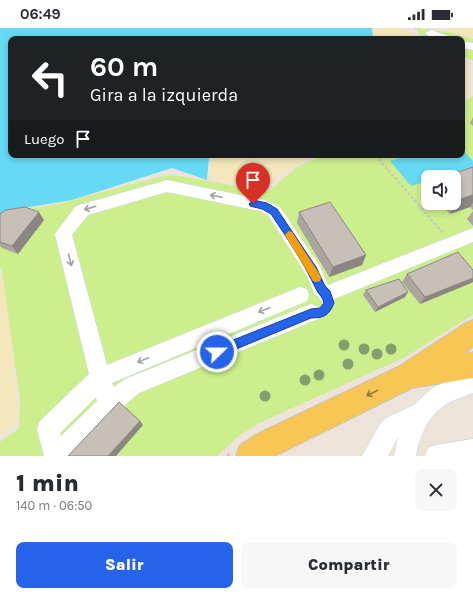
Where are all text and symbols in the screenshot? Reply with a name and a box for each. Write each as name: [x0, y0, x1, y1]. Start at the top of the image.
text: 06:49: [20, 5, 61, 23]
text: 60 m: [90, 50, 158, 83]
icon: left: [24, 52, 76, 104]
text: Gira a la izquierda: [90, 84, 238, 106]
icon: arrive: [72, 128, 94, 150]
text: Luego: [24, 130, 64, 148]
pin: [236, 163, 270, 204]
icon: arrive: [242, 169, 264, 191]
map controls: [421, 170, 461, 210]
button: sound: [421, 170, 461, 210]
one-way arrow: [210, 192, 223, 200]
one-way arrow: [84, 204, 97, 212]
one-way arrow: [66, 253, 74, 266]
one-way arrow: [258, 307, 270, 314]
position arrow: [196, 331, 238, 373]
one-way arrow: [138, 356, 150, 364]
one-way arrow: [366, 390, 378, 397]
text: 1 min: [16, 469, 79, 497]
button: close: [415, 469, 457, 511]
text: 140 m · 06:50: [16, 498, 92, 513]
button: Salir: [16, 542, 233, 588]
button: Compartir: [241, 542, 457, 588]

